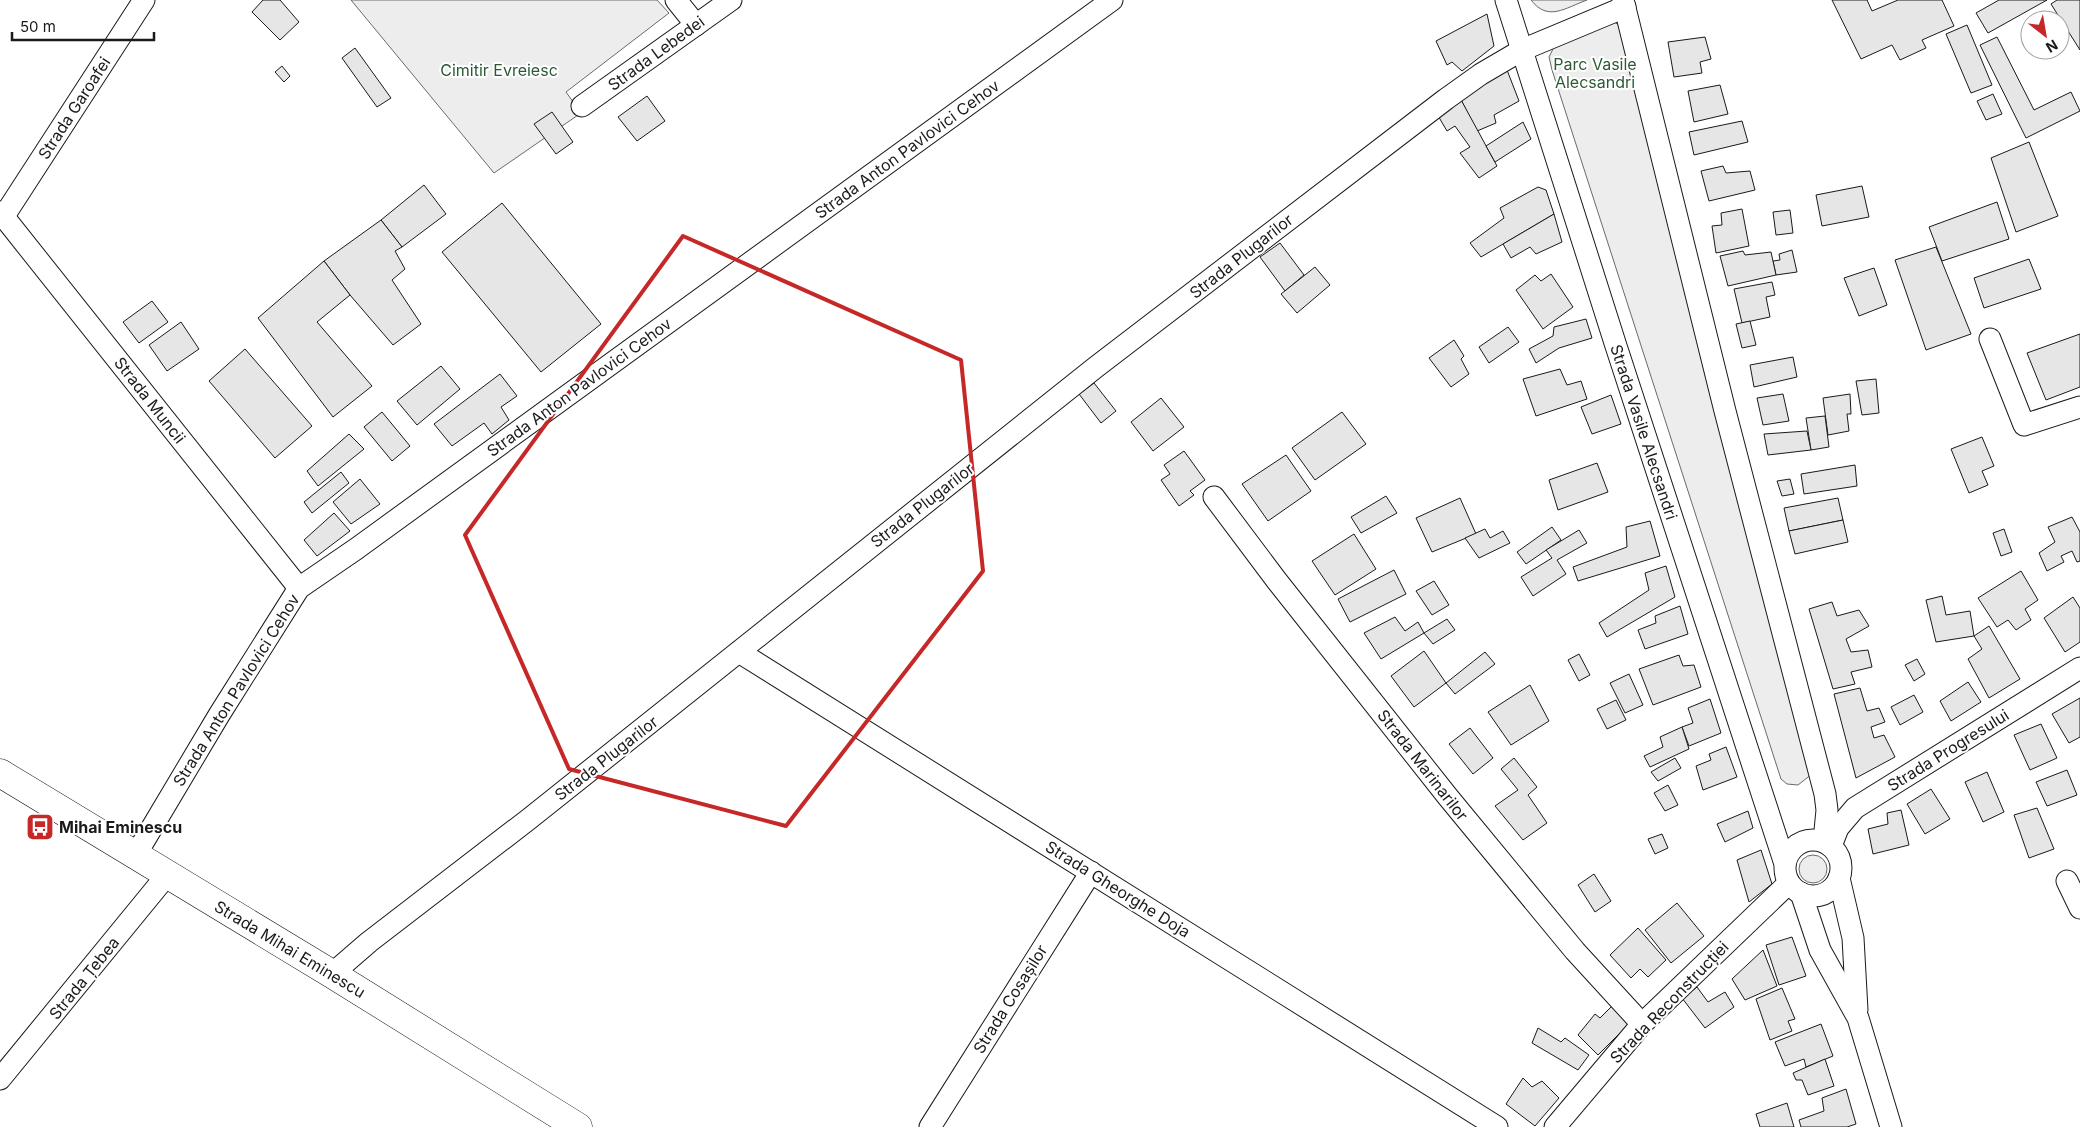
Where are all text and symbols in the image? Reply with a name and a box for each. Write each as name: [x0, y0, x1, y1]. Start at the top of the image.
scale bar: [12, 10, 155, 42]
north arrow: [2020, 10, 2070, 60]
street label: Strada Lebedei: [604, 11, 708, 95]
text: 50 m: [20, 17, 56, 36]
text: N: [2043, 37, 2061, 57]
street label: Strada Garoafei: [34, 53, 114, 163]
park label: Parc Vasile Alecsandri: [1553, 54, 1637, 92]
park label: Cimitir Evreiesc: [440, 60, 558, 80]
street label: Strada Anton Pavlovici Cehov: [811, 75, 1003, 223]
street label: Strada Plugarilor: [1185, 209, 1297, 303]
street label: Strada Anton Pavlovici Cehov: [483, 313, 675, 461]
street label: Strada Vasile Alecsandri: [1606, 342, 1682, 522]
street label: Strada Muncii: [110, 353, 190, 447]
street label: Strada Plugarilor: [866, 458, 978, 552]
street label: Strada Anton Pavlovici Cehov: [168, 590, 304, 790]
street label: Strada Marinarilor: [1373, 705, 1473, 825]
street label: Strada Progresului: [1884, 705, 2012, 795]
street label: Strada Plugarilor: [550, 711, 662, 805]
bus stop icon: Mihai Eminescu: [25, 812, 55, 842]
place label: Mihai Eminescu: [59, 817, 182, 837]
street label: Strada Gheorghe Doja: [1042, 836, 1194, 942]
street label: Strada Mihai Eminescu: [211, 896, 369, 1002]
street label: Strada Țebea: [45, 933, 123, 1023]
street label: Strada Reconstrucției: [1606, 937, 1732, 1067]
street label: Strada Cosașilor: [969, 941, 1051, 1057]

